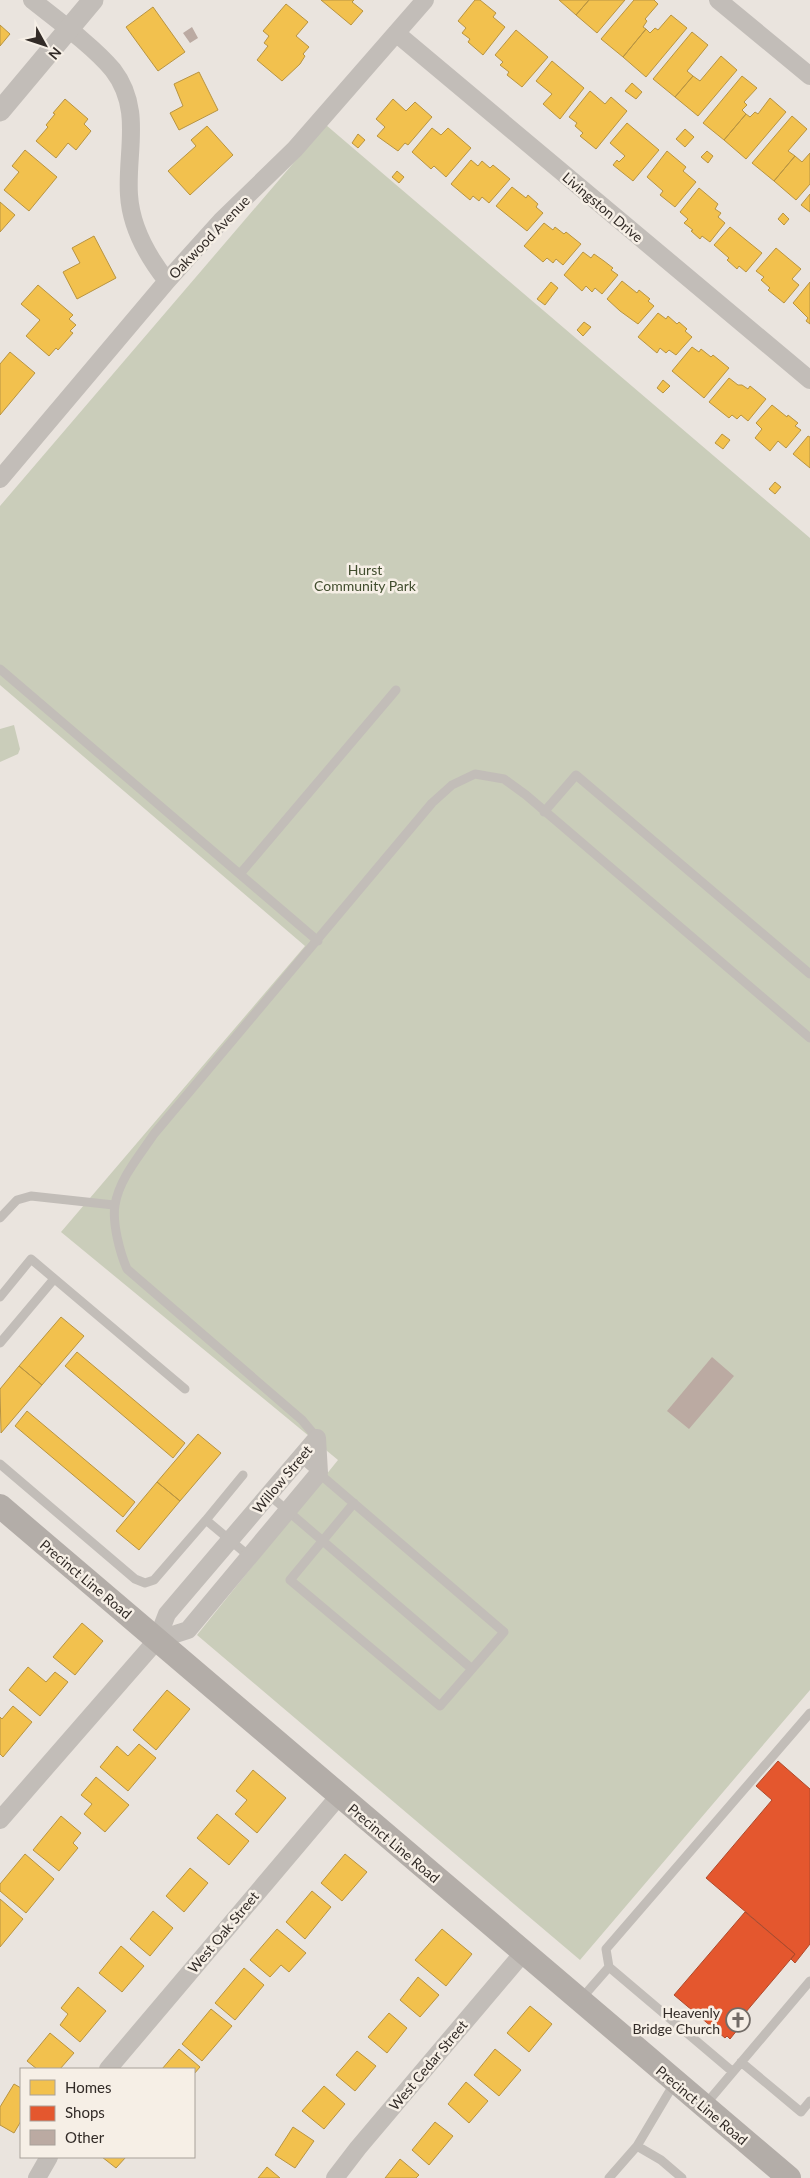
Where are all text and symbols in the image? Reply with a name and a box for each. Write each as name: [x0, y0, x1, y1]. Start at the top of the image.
north arrow: [20, 20, 70, 70]
text: N: [45, 44, 65, 63]
street label: Livingston Drive: [559, 168, 647, 246]
street label: Oakwood Avenue: [165, 192, 253, 282]
park label: Hurst Community Park: [314, 561, 417, 594]
street label: Willow Street: [249, 1442, 315, 1516]
street label: Precinct Line Road: [37, 1536, 135, 1622]
street label: Precinct Line Road: [345, 1800, 443, 1886]
street label: West Oak Street: [184, 1888, 262, 1976]
place label: Heavenly Bridge Church: [632, 2004, 721, 2037]
church icon: Heavenly Bridge Church: [725, 2007, 751, 2033]
street label: West Cedar Street: [385, 2016, 471, 2114]
street label: Precinct Line Road: [653, 2062, 751, 2148]
legend: [20, 2068, 195, 2158]
text: Homes: [65, 2078, 111, 2096]
text: Shops: [65, 2103, 105, 2121]
text: Other: [65, 2128, 105, 2146]

